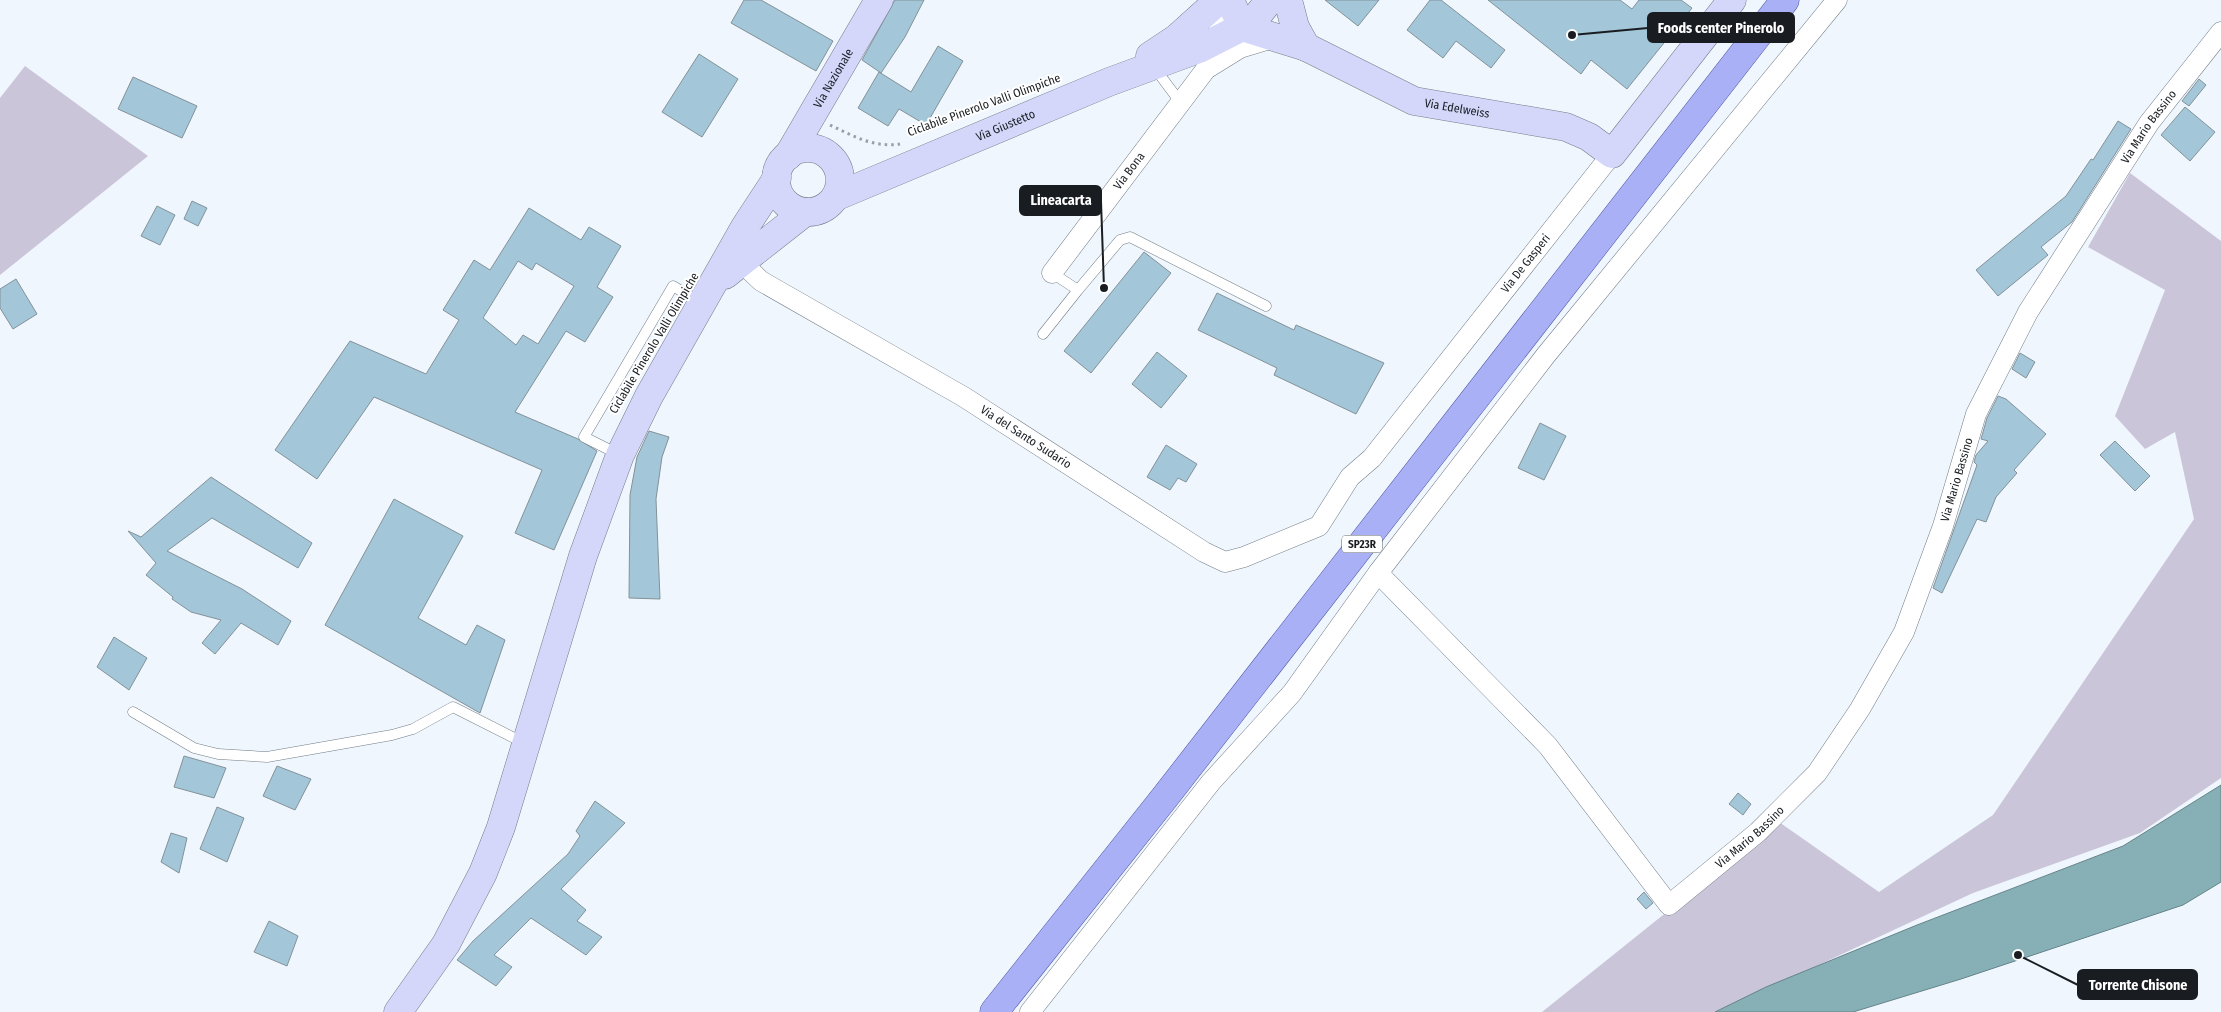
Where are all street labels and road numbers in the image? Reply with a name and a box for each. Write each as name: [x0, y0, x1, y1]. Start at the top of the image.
street label: Via Nazionale: [811, 46, 856, 110]
street label: Ciclabile Pinerolo Valli Olimpiche: [906, 71, 1062, 139]
street label: Via Mario Bassino: [2118, 87, 2179, 166]
street label: Via Edelweiss: [1423, 96, 1491, 121]
street label: Via Giustetto: [974, 107, 1037, 144]
street label: Via Bona: [1111, 149, 1148, 192]
street label: Via De Gasperi: [1498, 231, 1553, 296]
street label: Ciclabile Pinerolo Valli Olimpiche: [606, 270, 702, 416]
street label: Via del Santo Sudario: [978, 402, 1074, 471]
street label: Via Mario Bassino: [1938, 436, 1976, 523]
road number: SP23R: [1342, 536, 1382, 552]
street label: Via Mario Bassino: [1713, 803, 1787, 871]

